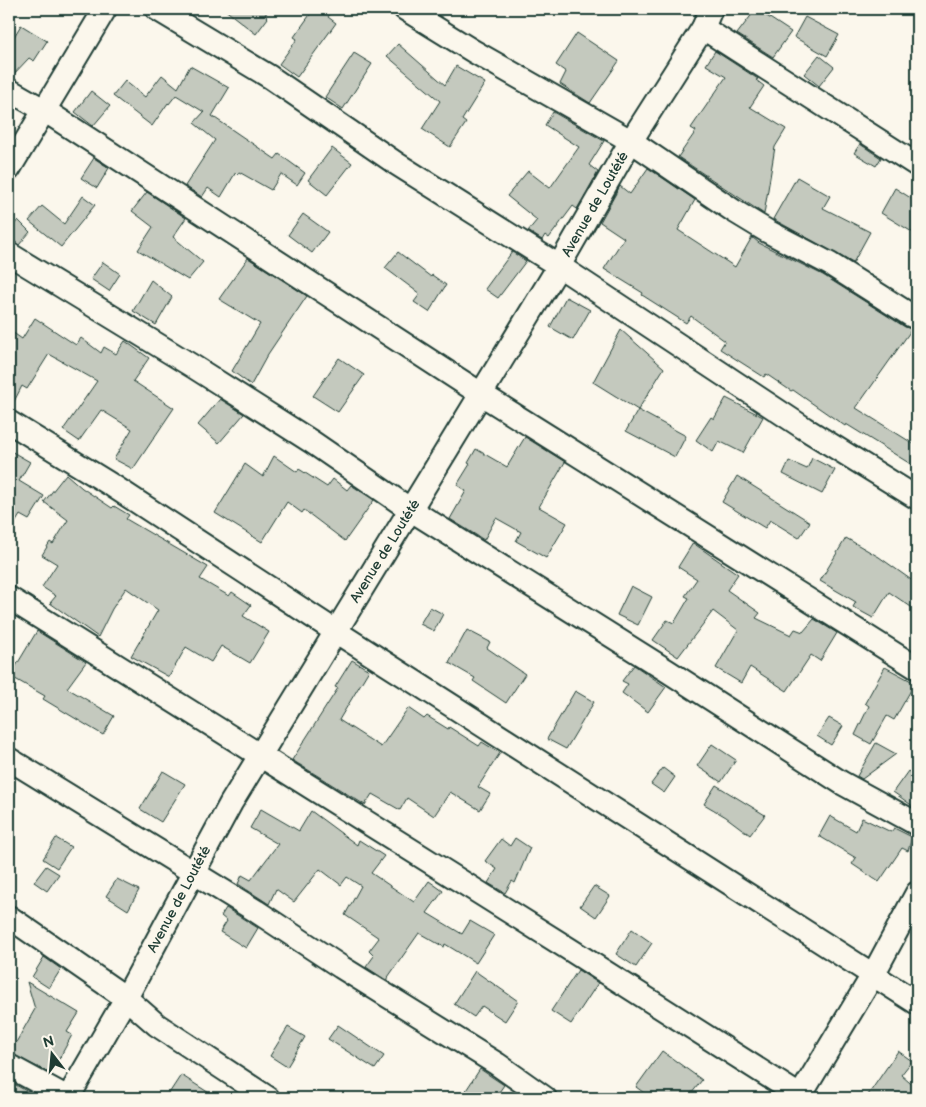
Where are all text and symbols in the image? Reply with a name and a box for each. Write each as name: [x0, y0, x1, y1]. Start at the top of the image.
street label: Avenue de Loutété: [558, 148, 632, 260]
street label: Avenue de Loutété: [346, 496, 424, 606]
street label: Avenue de Loutété: [144, 842, 215, 955]
north arrow: [28, 1030, 78, 1080]
text: N: [41, 1032, 56, 1052]

